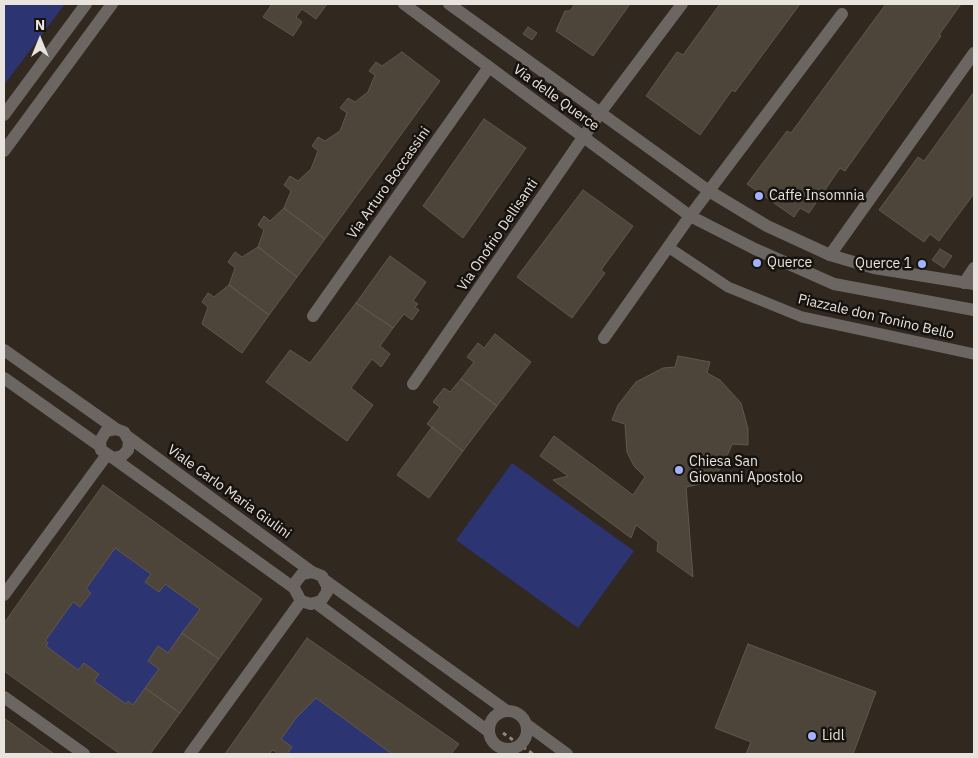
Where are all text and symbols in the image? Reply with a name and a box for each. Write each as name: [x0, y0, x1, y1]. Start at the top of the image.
north arrow: [15, 15, 65, 65]
text: N: [35, 16, 45, 34]
street label: Via delle Querce: [510, 61, 602, 135]
street label: Via Arturo Boccassini: [344, 124, 434, 242]
street label: Via Onofrio Dellisanti: [454, 176, 542, 294]
place label: Caffe Insomnia: [769, 188, 865, 204]
marker: Caffe Insomnia: [753, 190, 765, 202]
place label: Querce: [767, 255, 812, 271]
place label: Querce 1: [855, 256, 912, 272]
marker: Querce: [751, 257, 763, 269]
marker: Querce 1: [916, 258, 928, 270]
street label: Piazzale don Tonino Bello: [796, 291, 956, 343]
street label: Viale Carlo Maria Giulini: [164, 441, 294, 543]
place label: Chiesa San Giovanni Apostolo: [689, 454, 803, 487]
marker: Chiesa San Giovanni Apostolo: [673, 464, 685, 476]
place label: Lidl: [822, 728, 844, 744]
marker: Lidl: [806, 730, 818, 742]

